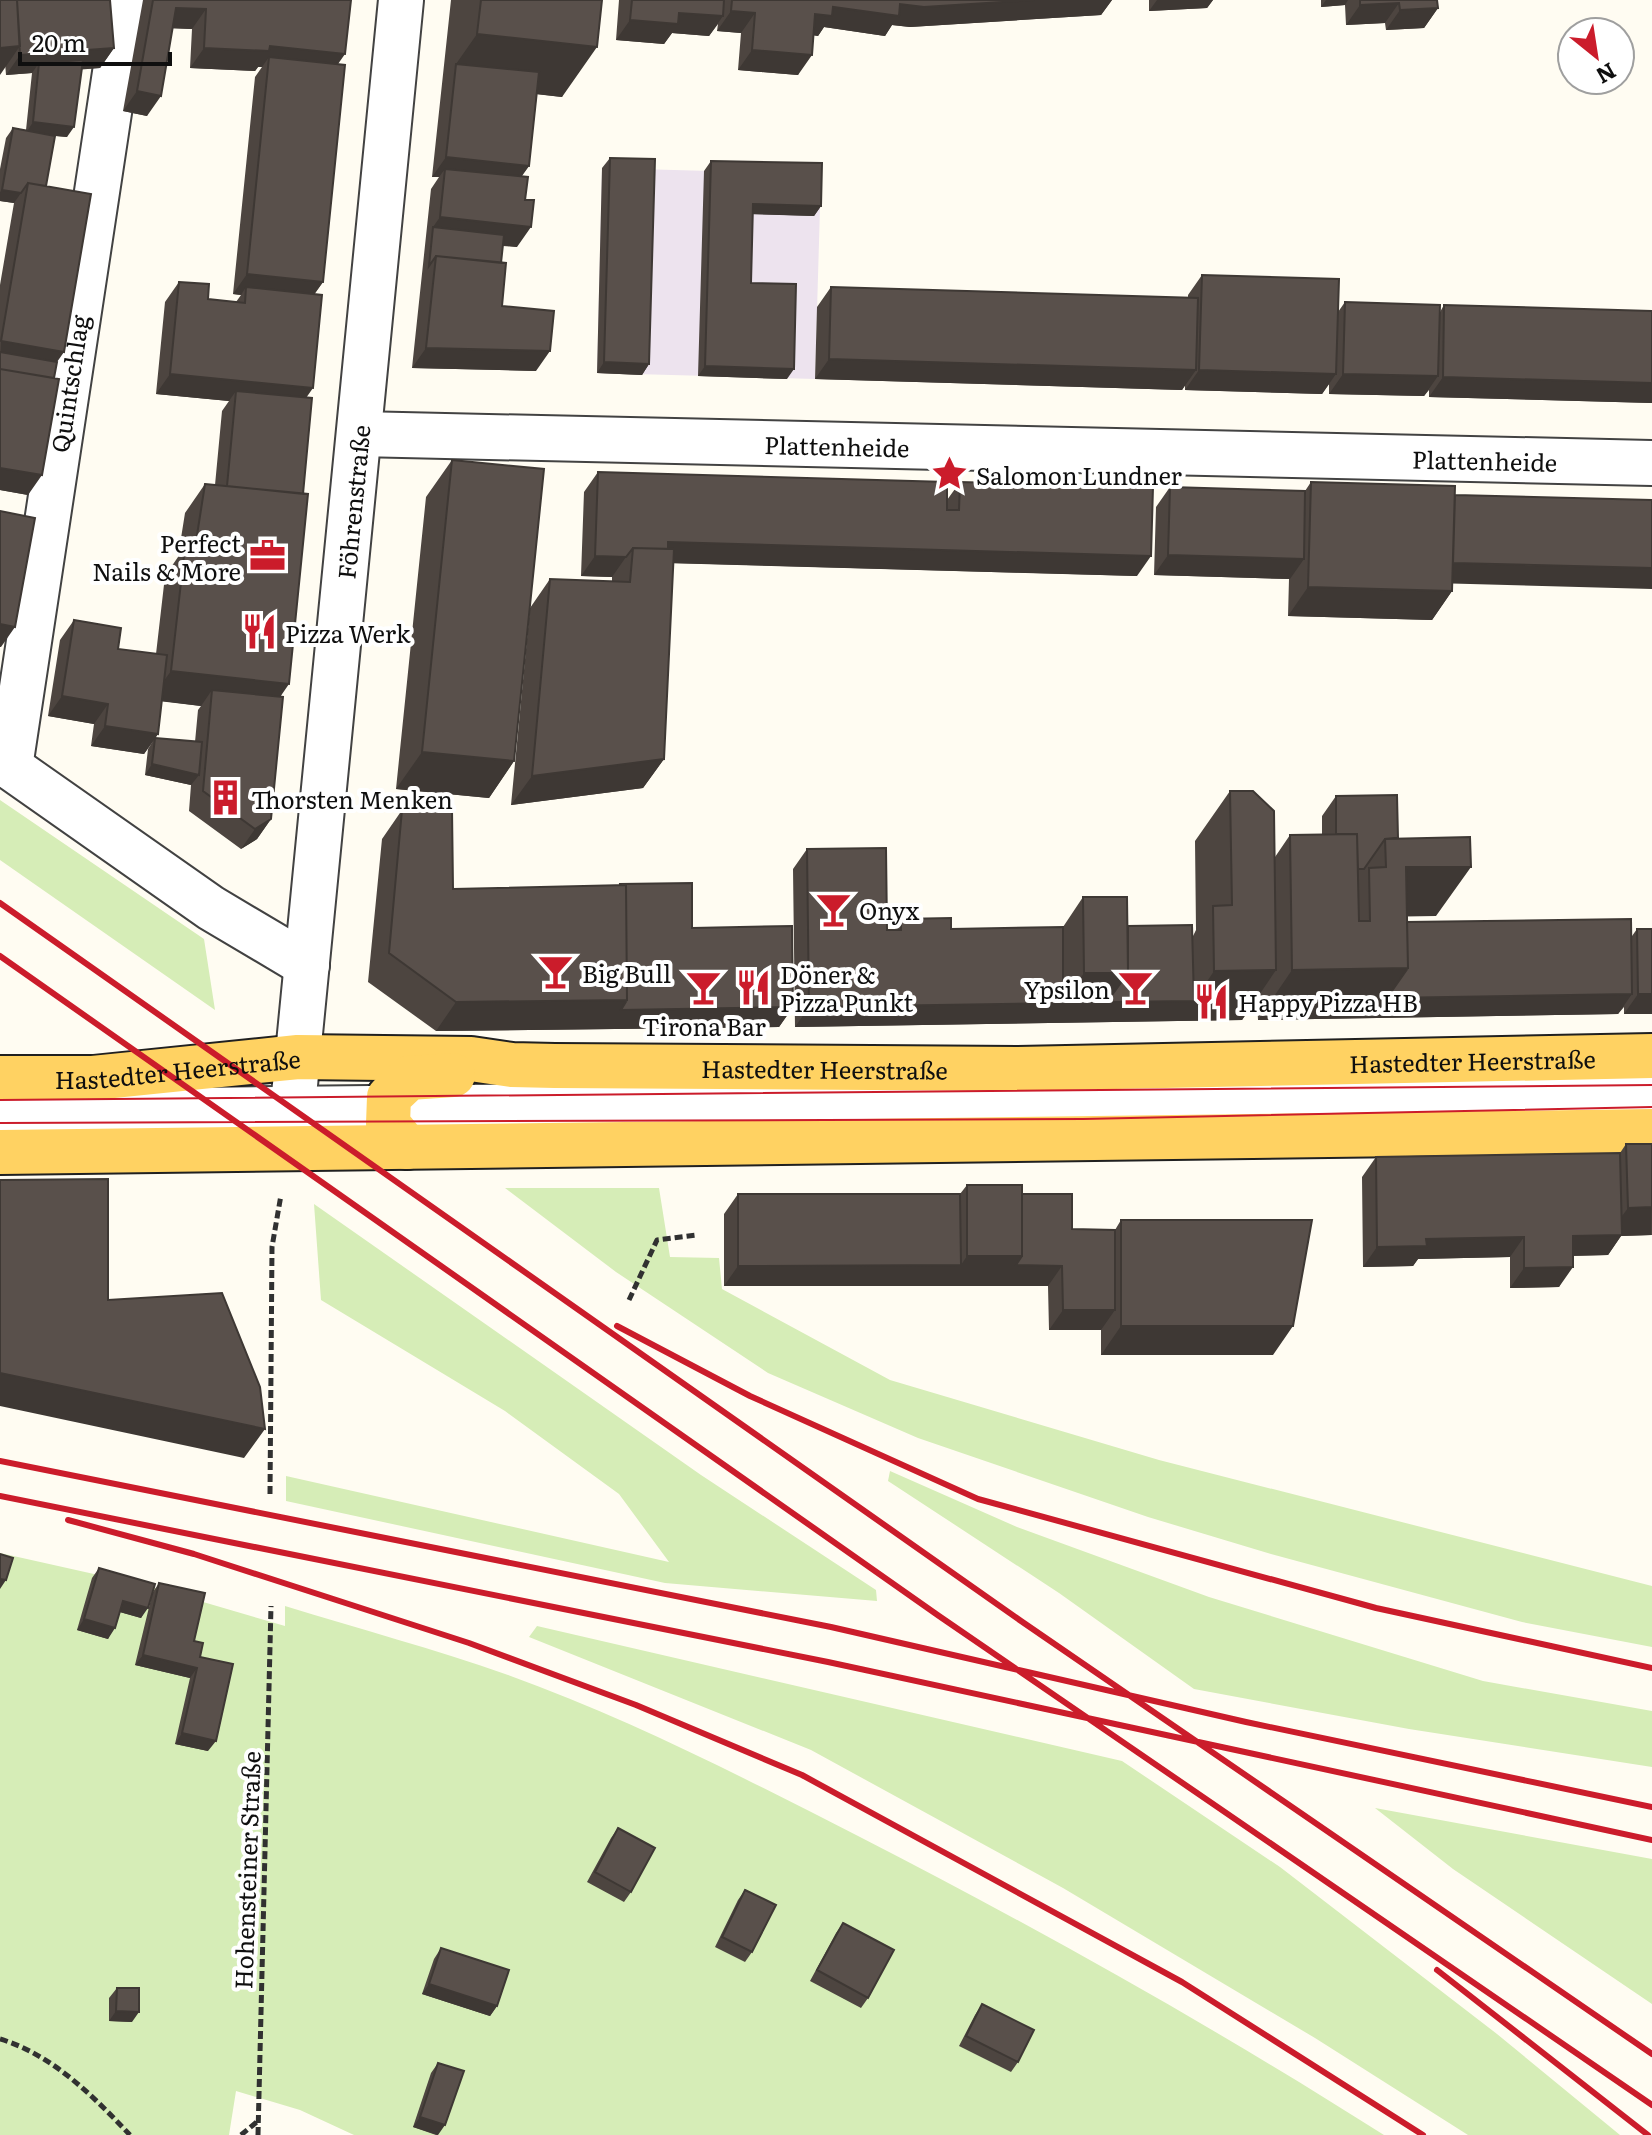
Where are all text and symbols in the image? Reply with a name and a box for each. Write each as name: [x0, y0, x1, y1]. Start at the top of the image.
scale bar: [20, 16, 170, 66]
north arrow: [1556, 16, 1636, 96]
text: 20 m: [32, 24, 86, 59]
text: N: [1591, 56, 1623, 94]
street label: Quintschlag: [40, 312, 96, 455]
street label: Föhrenstraße: [327, 423, 377, 581]
street label: Plattenheide: [764, 426, 910, 464]
street label: Plattenheide: [1412, 440, 1558, 478]
place icon: Salomon Lundner: [931, 455, 969, 493]
place label: Salomon Lundner: [976, 457, 1183, 492]
place label: Perfect Nails & More: [92, 525, 241, 588]
office icon: Perfect Nails & More: [248, 537, 286, 575]
restaurant icon: Pizza Werk: [240, 613, 278, 651]
place label: Pizza Werk: [285, 615, 411, 650]
building icon: Thorsten Menken: [206, 779, 244, 817]
place label: Thorsten Menken: [251, 781, 453, 816]
bar icon: Onyx: [814, 890, 852, 928]
place label: Onyx: [859, 892, 920, 927]
bar icon: Big Bull: [537, 953, 575, 991]
place label: Big Bull: [582, 955, 671, 990]
place label: Döner & Pizza Punkt: [780, 956, 914, 1019]
restaurant icon: Döner & Pizza Punkt: [735, 968, 773, 1006]
bar icon: Tirona Bar: [685, 969, 723, 1007]
bar icon: Ypsilon: [1117, 969, 1155, 1007]
place label: Ypsilon: [1024, 971, 1110, 1006]
restaurant icon: Happy Pizza HB: [1193, 982, 1231, 1020]
place label: Happy Pizza HB: [1238, 984, 1418, 1019]
place label: Tirona Bar: [642, 1008, 767, 1043]
street label: Hastedter Heerstraße: [55, 1039, 302, 1096]
street label: Hastedter Heerstraße: [1349, 1040, 1596, 1080]
street label: Hastedter Heerstraße: [701, 1049, 948, 1086]
street label: Hohensteiner Straße: [224, 1750, 268, 1990]

